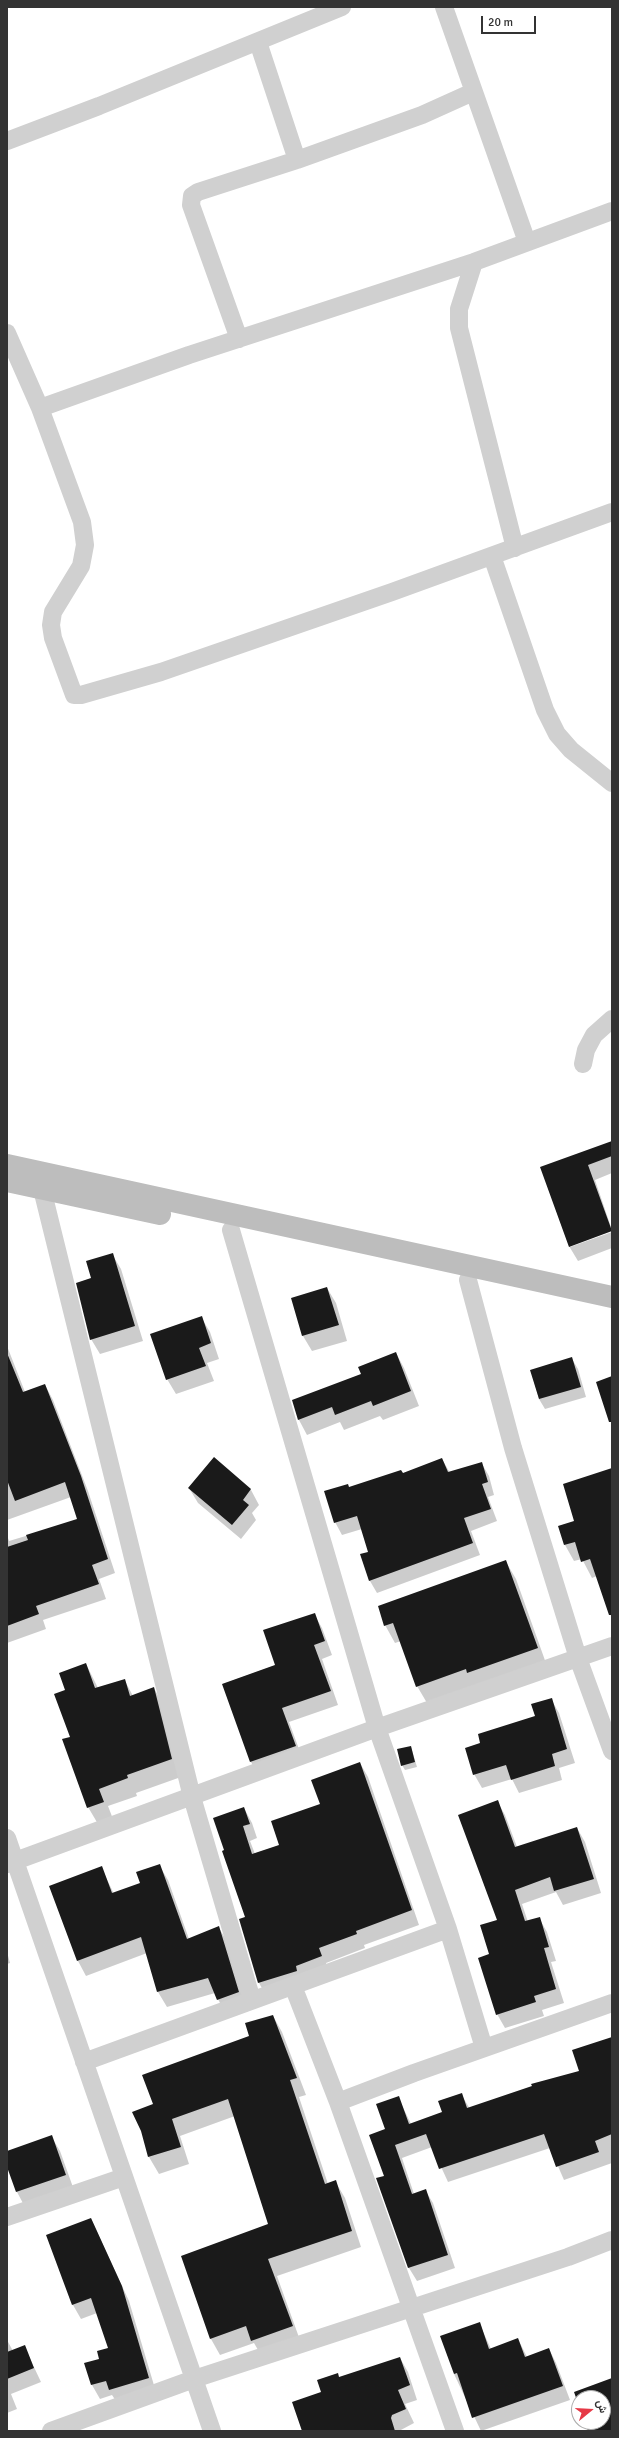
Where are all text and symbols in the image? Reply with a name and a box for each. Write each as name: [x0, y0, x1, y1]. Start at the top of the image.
scale bar: [483, 8, 538, 34]
text: 20 m: [488, 15, 513, 30]
north arrow: [571, 2390, 611, 2430]
text: ش: [594, 2398, 610, 2415]

